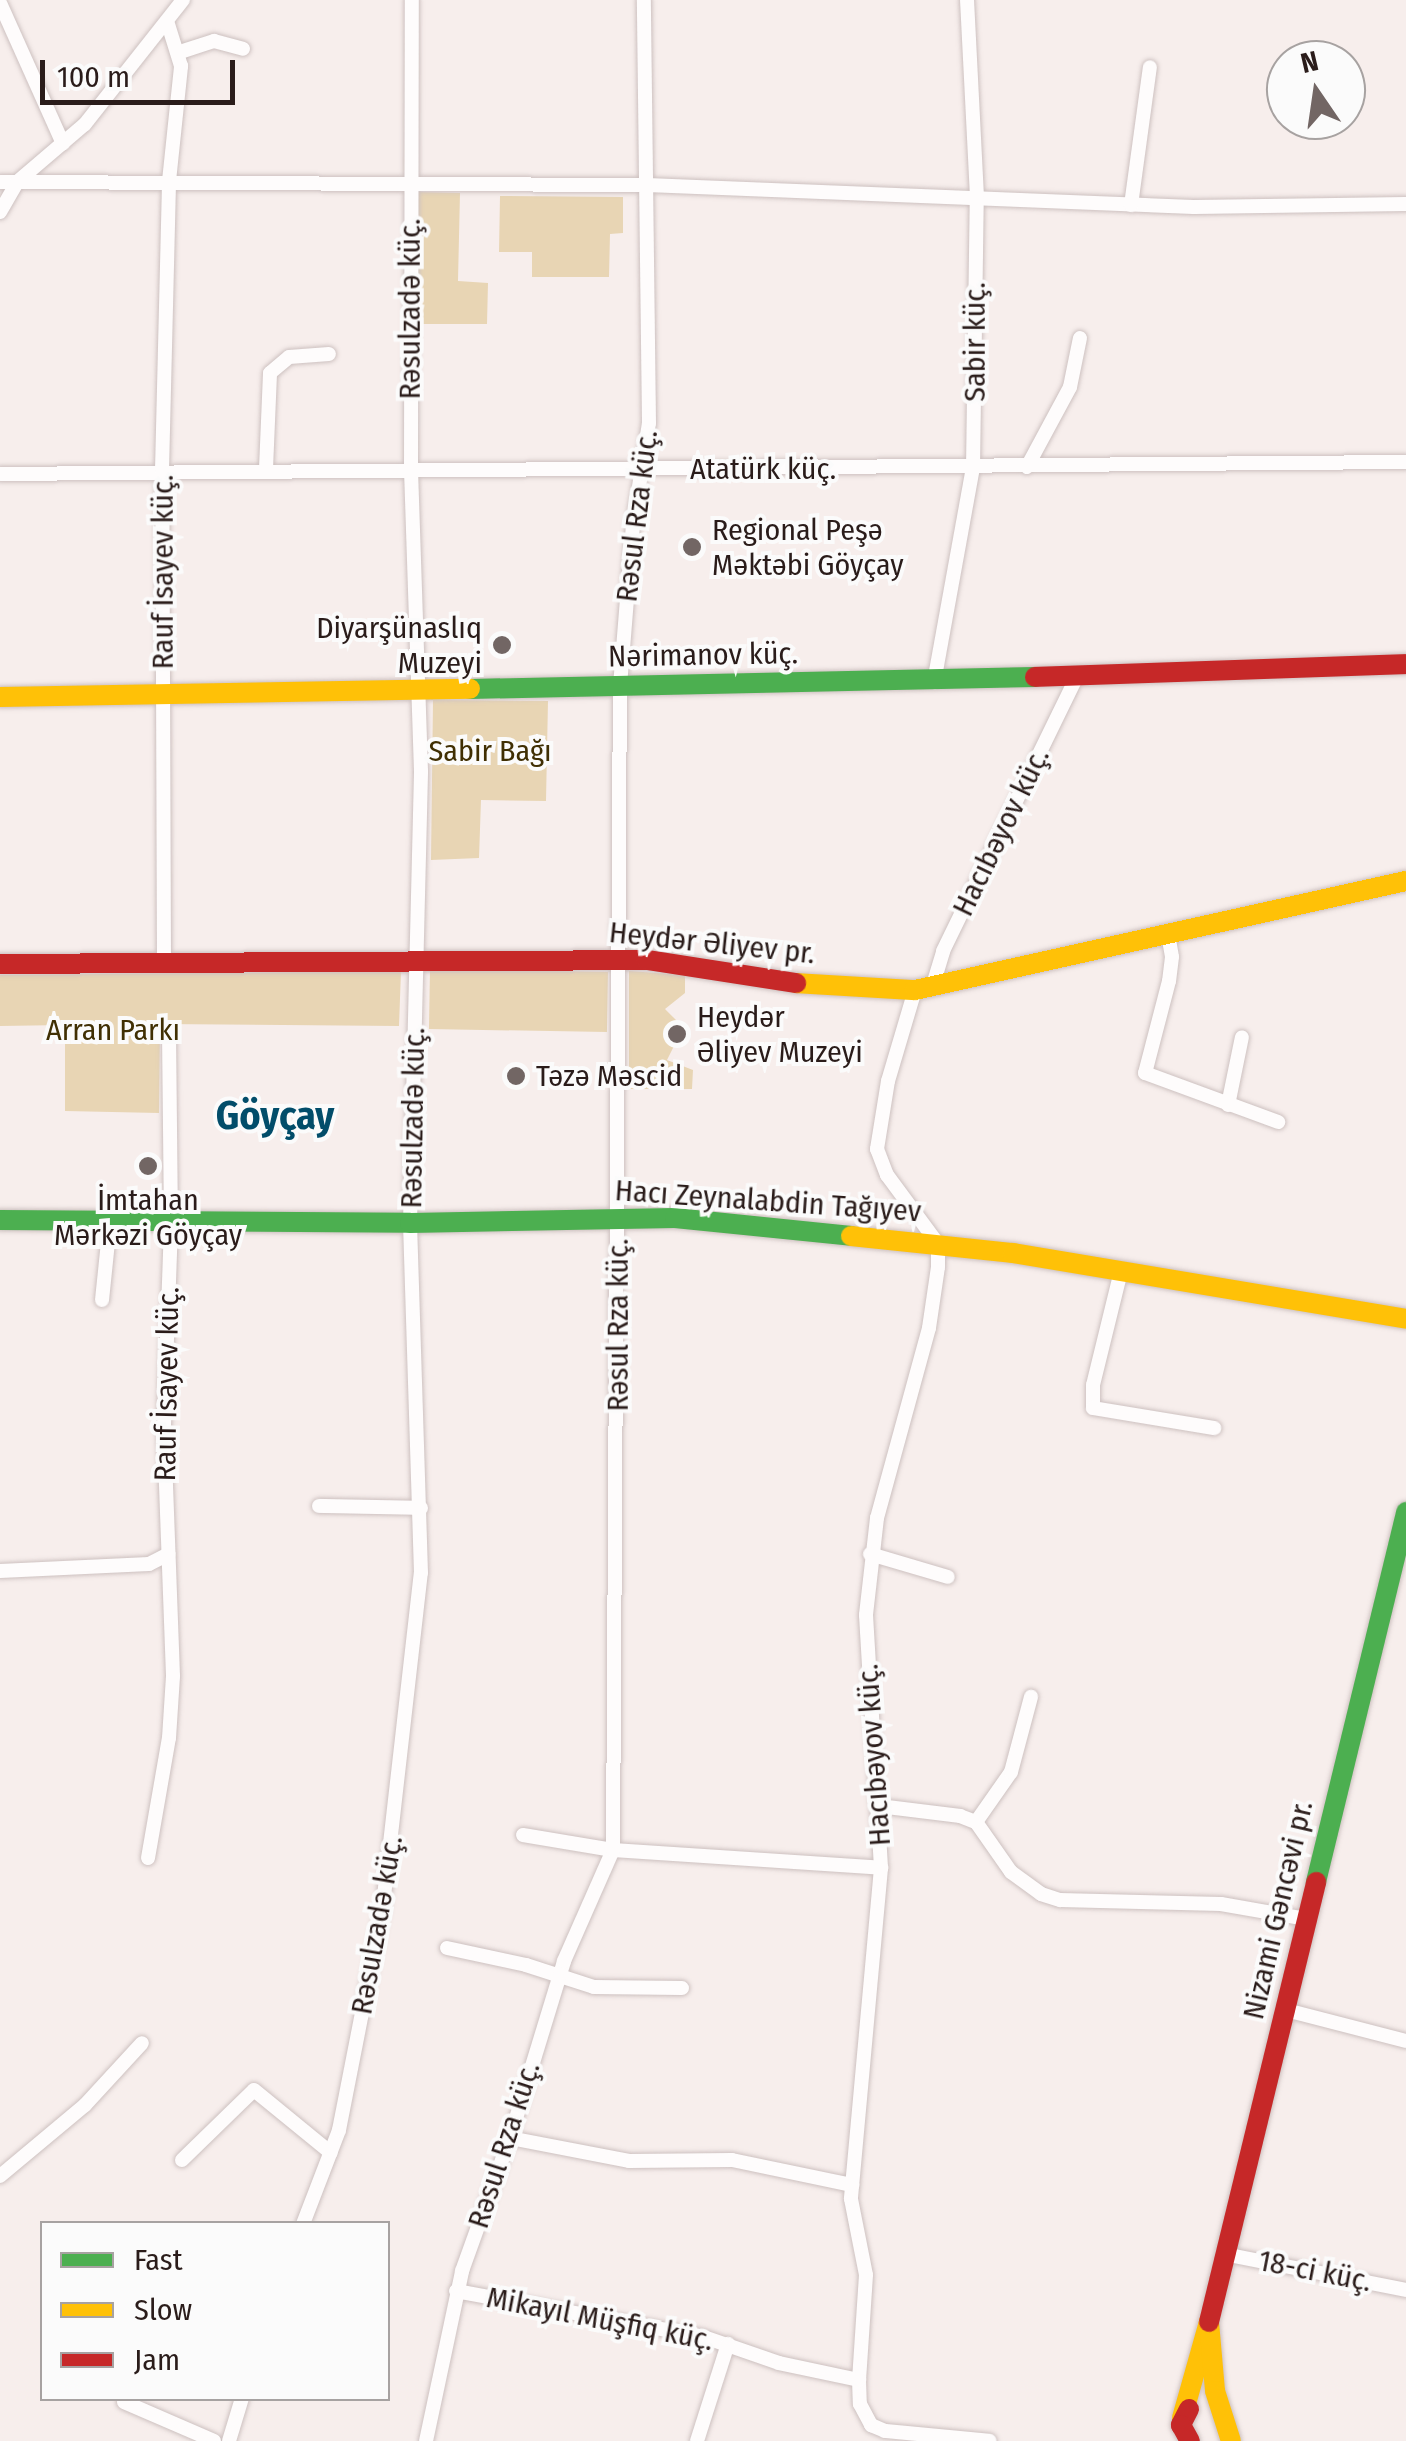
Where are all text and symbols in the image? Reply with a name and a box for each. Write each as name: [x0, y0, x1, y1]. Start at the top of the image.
scale bar: [45, 40, 240, 102]
north arrow: [1266, 40, 1366, 140]
text: N: [1298, 44, 1321, 80]
text: 100 m: [57, 59, 130, 95]
street label: Rəsulzadə küç.: [392, 219, 428, 399]
street label: Sabir küç.: [957, 282, 993, 402]
street label: Rəsul Rza küç.: [609, 428, 665, 604]
street label: Atatürk küç.: [690, 451, 836, 487]
street label: Rauf İsayev küç.: [145, 475, 181, 669]
place label: Regional Peşə Məktəbi Göyçay: [712, 512, 904, 582]
marker: Regional Peşə Məktəbi Göyçay: [681, 536, 703, 558]
place label: Diyarşünaslıq Muzeyi: [316, 610, 482, 680]
marker: Diyarşünaslıq Muzeyi: [491, 634, 513, 656]
street label: Nərimanov küç.: [608, 635, 798, 675]
park label: Sabir Bağı: [428, 733, 552, 769]
street label: Hacıbəyov küç.: [945, 742, 1057, 922]
street label: Heydər Əliyev pr.: [607, 914, 817, 972]
place label: Heydər Əliyev Muzeyi: [697, 999, 863, 1070]
park label: Arran Parkı: [46, 1012, 180, 1048]
marker: Heydər Əliyev Muzeyi: [666, 1023, 688, 1045]
street label: Rəsulzadə küç.: [393, 1027, 433, 1209]
place label: Təzə Məscid: [536, 1058, 682, 1094]
marker: Təzə Məscid: [505, 1065, 527, 1087]
district label: Göyçay: [216, 1092, 334, 1140]
marker: İmtahan Mərkəzi Göyçay: [137, 1155, 159, 1177]
street label: Hacı Zeynalabdin Tağıyev: [614, 1172, 922, 1230]
place label: İmtahan Mərkəzi Göyçay: [54, 1182, 242, 1252]
street label: Rəsul Rza küç.: [600, 1239, 636, 1411]
street label: Rauf İsayev küç.: [147, 1286, 187, 1482]
street label: Hacıbəyov küç.: [850, 1663, 898, 1847]
street label: Nizami Gəncəvi pr.: [1235, 1797, 1321, 2023]
street label: Rəsulzadə küç.: [344, 1833, 410, 2017]
street label: Rəsul Rza küç.: [460, 2057, 548, 2233]
legend: [40, 2221, 390, 2401]
text: Fast: [134, 2242, 182, 2278]
street label: 18-ci küç.: [1256, 2242, 1374, 2300]
street label: Mikayıl Müşfiq küç.: [484, 2279, 716, 2359]
text: Slow: [134, 2292, 192, 2328]
text: Jam: [134, 2342, 180, 2378]

